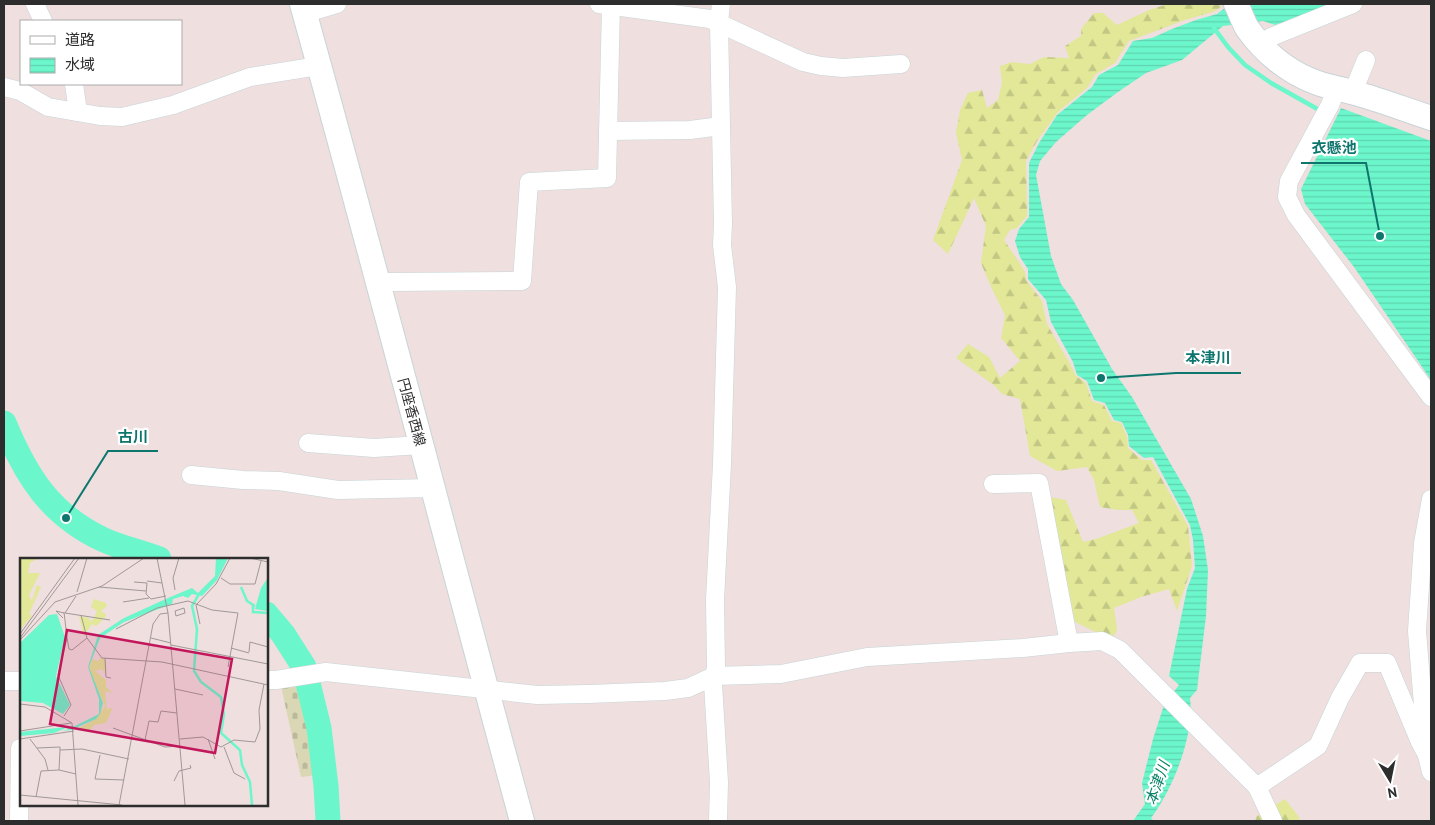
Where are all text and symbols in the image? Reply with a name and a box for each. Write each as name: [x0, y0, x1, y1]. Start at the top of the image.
legend: [20, 20, 182, 85]
text: 道路: [65, 30, 95, 49]
text: 水域: [65, 55, 95, 74]
callout: 衣懸池: [1301, 133, 1366, 163]
text: 衣懸池: [1311, 138, 1357, 157]
callout: 本津川: [1176, 343, 1241, 373]
text: 本津川: [1185, 348, 1231, 367]
street label: 円座香西線: [394, 376, 430, 448]
callout: 古川: [108, 421, 158, 451]
text: 古川: [118, 427, 148, 446]
inset map: [20, 558, 268, 805]
north arrow: [1365, 755, 1415, 805]
water label: 本津川: [1141, 757, 1174, 807]
text: N: [1386, 783, 1398, 802]

